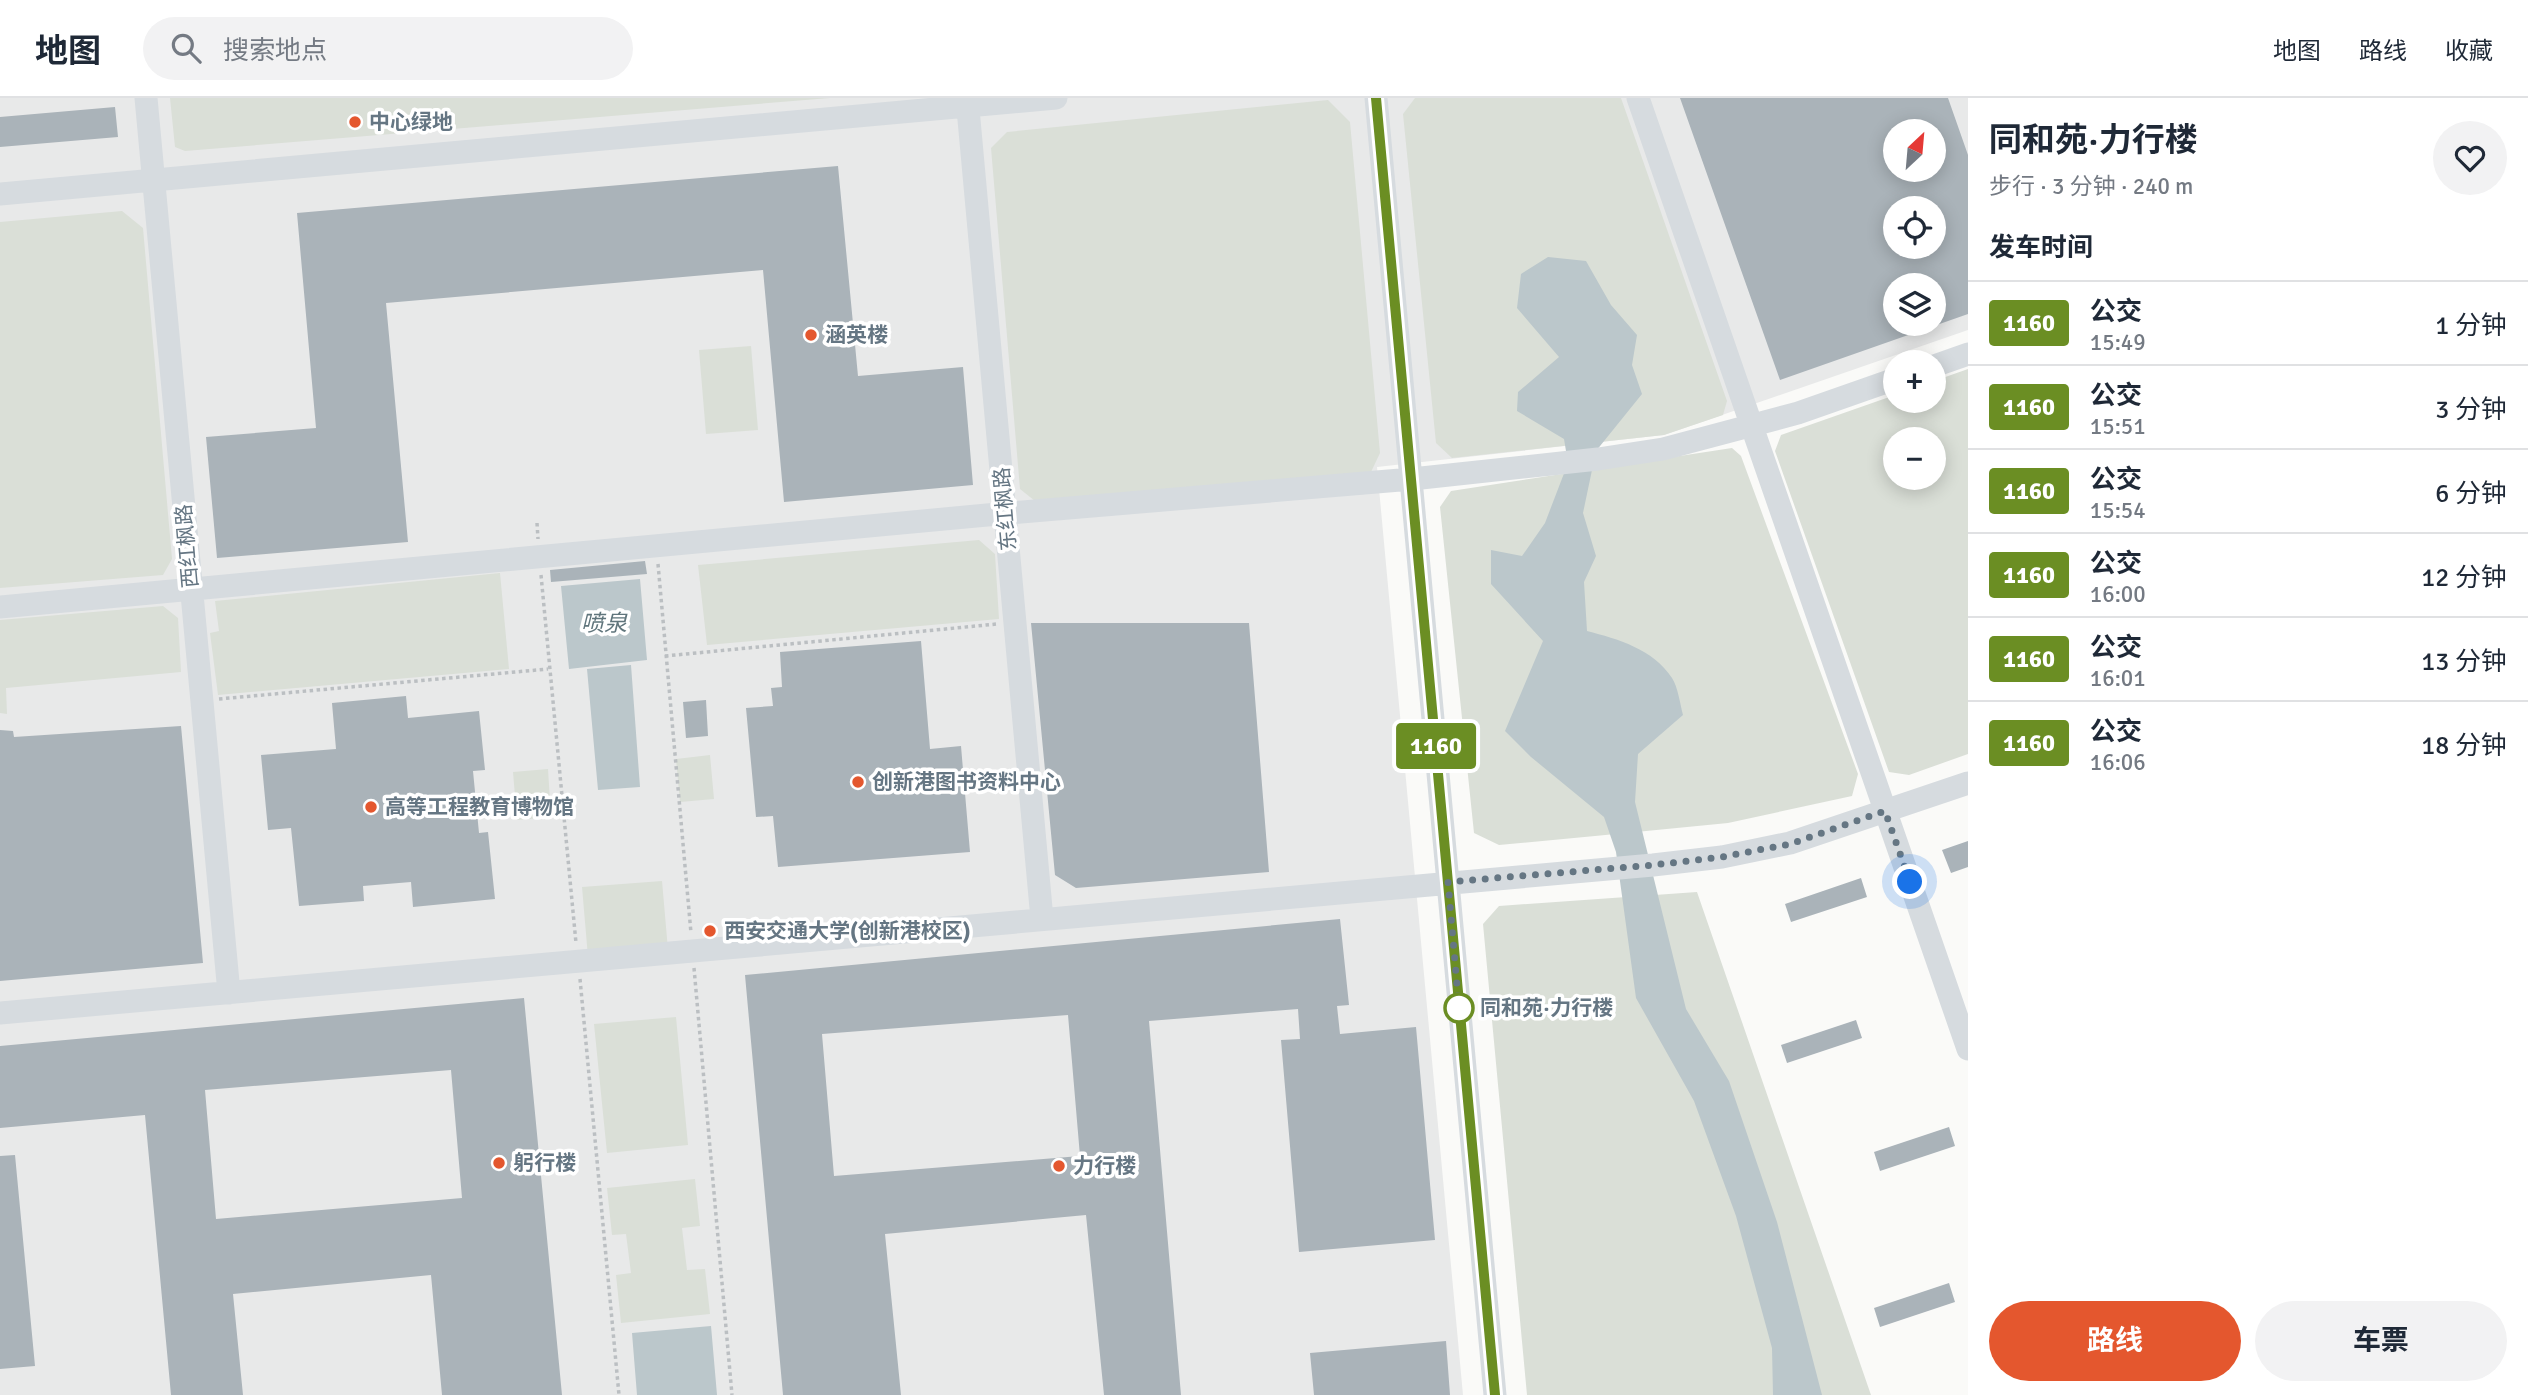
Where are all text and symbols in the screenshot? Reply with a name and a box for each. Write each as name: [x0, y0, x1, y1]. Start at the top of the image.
search box: [143, 17, 633, 80]
icon: search: [167, 29, 205, 67]
text: 地图: [35, 31, 101, 72]
text: 搜索地点: [223, 35, 327, 67]
text: 地图: [2273, 36, 2321, 66]
text: 路线: [2359, 36, 2407, 66]
text: 收藏: [2445, 36, 2493, 66]
place label: 中心绿地: [369, 109, 453, 135]
marker: 中心绿地: [347, 114, 363, 130]
north arrow: [1883, 119, 1946, 182]
map controls: [1883, 119, 1946, 490]
text: 同和苑·力行楼: [1989, 120, 2198, 161]
button: heart: [2433, 121, 2507, 195]
text: 步行 · 3 分钟 · 240 m: [1989, 172, 2193, 201]
button: locate: [1883, 196, 1946, 259]
text: 发车时间: [1989, 232, 2093, 264]
button: layers: [1883, 273, 1946, 336]
text: 公交: [2090, 296, 2142, 328]
text: 1160: [2003, 308, 2055, 338]
text: 1 分钟: [2435, 310, 2507, 342]
place label: 涵英楼: [825, 322, 888, 348]
marker: 涵英楼: [803, 327, 819, 343]
text: 15:49: [2090, 328, 2146, 357]
button: +: [1883, 350, 1946, 413]
text: 公交: [2090, 380, 2142, 412]
text: 1160: [2003, 392, 2055, 422]
text: 3 分钟: [2435, 394, 2507, 426]
text: 15:51: [2090, 412, 2146, 441]
button: −: [1883, 427, 1946, 490]
text: 公交: [2090, 464, 2142, 496]
street label: 东红枫路: [988, 466, 1022, 552]
text: 1160: [2003, 476, 2055, 506]
text: 6 分钟: [2435, 478, 2507, 510]
text: 15:54: [2090, 496, 2146, 525]
street label: 西红枫路: [170, 503, 204, 589]
text: 公交: [2090, 548, 2142, 580]
text: 1160: [2003, 560, 2055, 590]
text: 12 分钟: [2421, 562, 2507, 594]
text: 16:00: [2090, 580, 2146, 609]
water label: 喷泉: [581, 609, 628, 638]
text: 公交: [2090, 632, 2142, 664]
text: 1160: [2003, 644, 2055, 674]
text: 13 分钟: [2421, 646, 2507, 678]
text: 16:01: [2090, 664, 2146, 693]
text: 公交: [2090, 716, 2142, 748]
line badge: 1160: [1387, 723, 1485, 769]
text: 1160: [2003, 728, 2055, 758]
text: 18 分钟: [2421, 730, 2507, 762]
text: 1160: [1410, 731, 1462, 761]
text: 16:06: [2090, 748, 2146, 777]
place label: 创新港图书资料中心: [872, 769, 1061, 795]
marker: 创新港图书资料中心: [850, 774, 866, 790]
place label: 高等工程教育博物馆: [385, 794, 574, 820]
marker: 高等工程教育博物馆: [363, 799, 379, 815]
your location: [1892, 864, 1927, 899]
place label: 西安交通大学(创新港校区): [724, 918, 971, 944]
marker: 西安交通大学(创新港校区): [702, 923, 718, 939]
marker: 同和苑·力行楼: [1444, 993, 1474, 1023]
place label: 同和苑·力行楼: [1480, 995, 1613, 1021]
place label: 躬行楼: [513, 1150, 576, 1176]
place label: 力行楼: [1073, 1153, 1136, 1179]
marker: 躬行楼: [491, 1155, 507, 1171]
marker: 力行楼: [1051, 1158, 1067, 1174]
button: 路线: [1989, 1301, 2241, 1381]
button: 车票: [2255, 1301, 2507, 1381]

